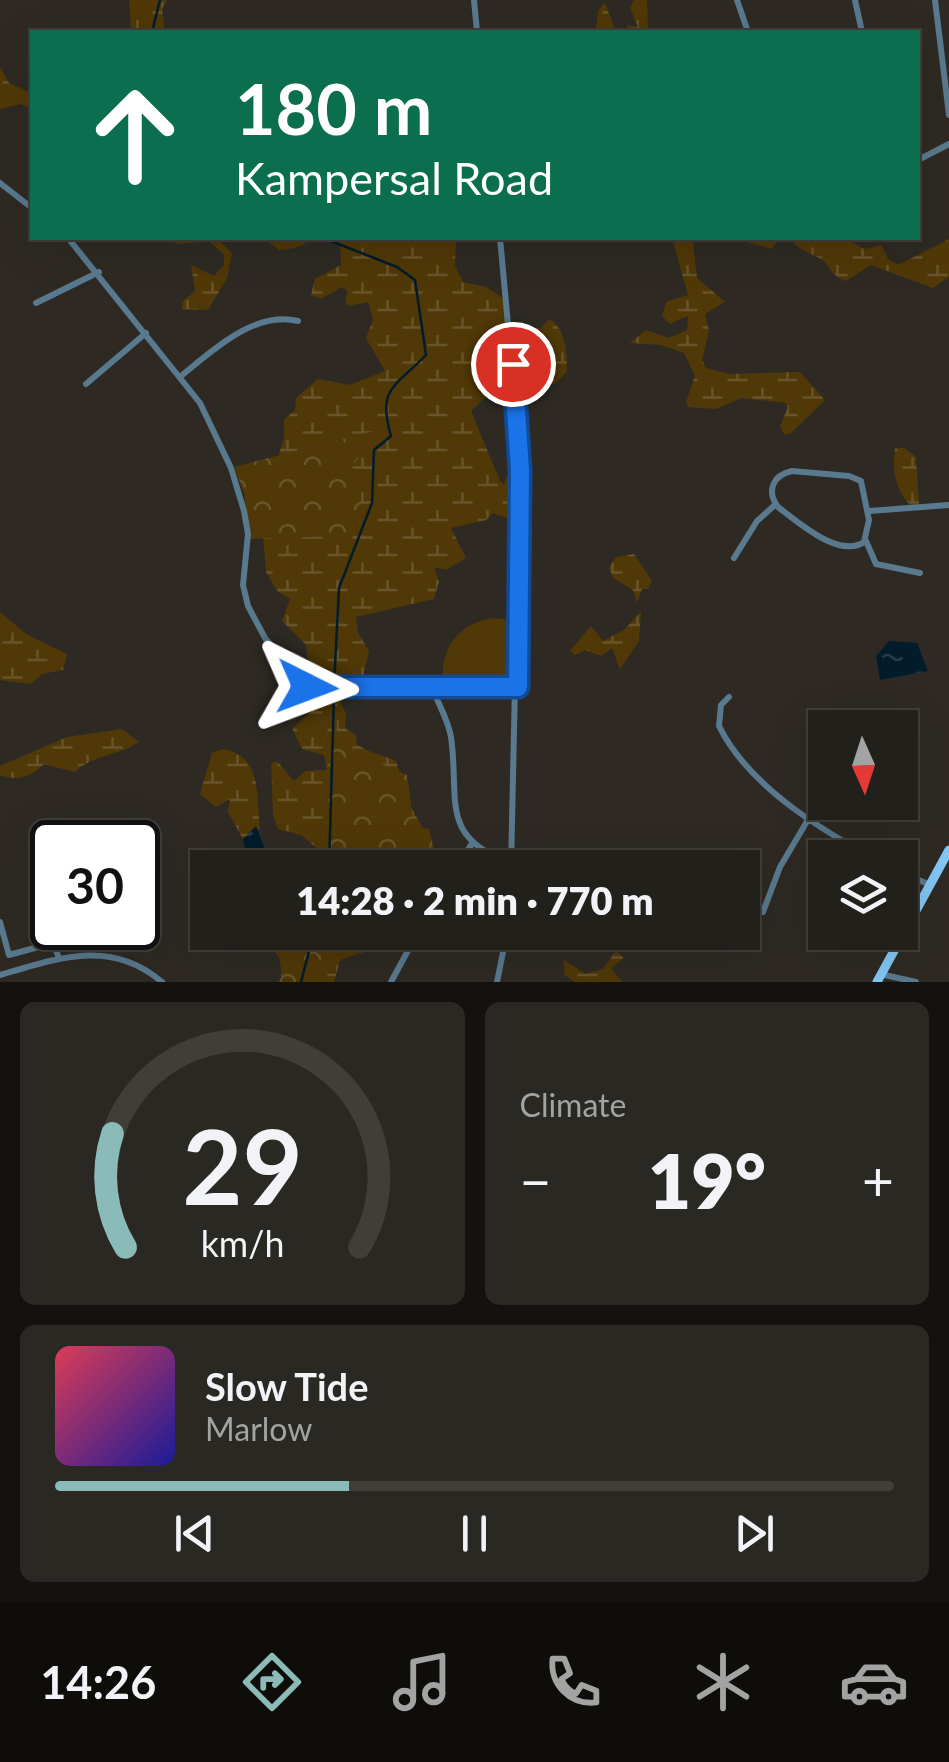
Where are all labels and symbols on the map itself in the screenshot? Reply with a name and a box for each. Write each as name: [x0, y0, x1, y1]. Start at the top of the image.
pin: [471, 322, 556, 407]
position arrow: [255, 635, 359, 739]
north arrow: [808, 710, 918, 820]
speed limit sign: 30: [30, 820, 160, 950]

